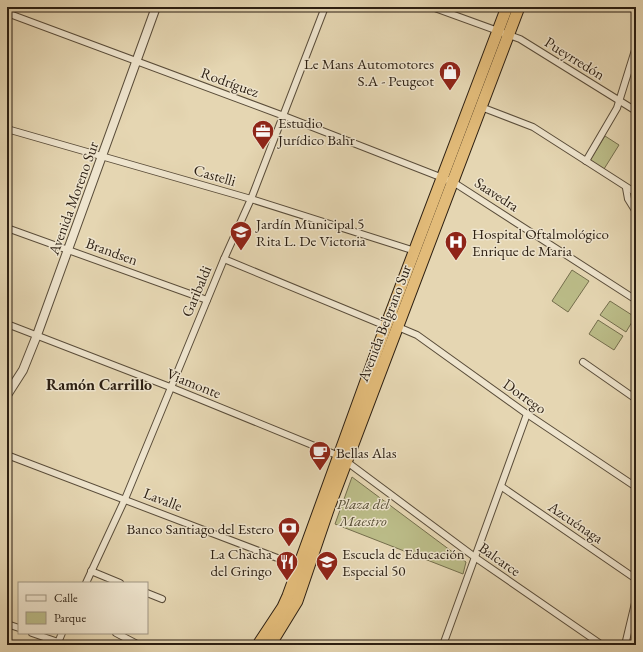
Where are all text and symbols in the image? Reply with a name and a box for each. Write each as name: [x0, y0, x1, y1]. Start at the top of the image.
street label: Pueyrredón: [541, 32, 609, 84]
place label: Le Mans Automotores S.A - Peugeot: [304, 54, 434, 90]
shop icon: Le Mans Automotores S.A - Peugeot: [437, 59, 463, 92]
street label: Rodríguez: [198, 63, 262, 101]
place label: Estudio Jurídico Bahr: [276, 113, 355, 149]
office icon: Estudio Jurídico Bahr: [250, 118, 276, 151]
street label: Avenida Moreno Sur: [43, 139, 102, 258]
street label: Castelli: [192, 160, 239, 190]
street label: Saavedra: [471, 173, 523, 215]
place label: Jardín Municipal 5 Rita L. De Victoria: [254, 214, 366, 250]
school or university icon: Jardín Municipal 5 Rita L. De Victoria: [228, 219, 254, 252]
place label: Hospital Oftalmológico Enrique de Maria: [472, 224, 609, 260]
hospital icon: Hospital Oftalmológico Enrique de Maria: [443, 229, 469, 262]
street label: Brandsen: [83, 233, 141, 269]
street label: Garibaldi: [177, 262, 215, 320]
street label: Avenida Belgrano Sur: [353, 262, 415, 385]
street label: Viamonte: [164, 364, 224, 403]
district label: Ramón Carrillo: [46, 374, 152, 395]
street label: Dorrego: [500, 374, 550, 418]
cafe icon: Bellas Alas: [307, 439, 333, 472]
place label: Bellas Alas: [336, 443, 397, 462]
street label: Lavalle: [141, 483, 185, 515]
park label: Plaza del Maestro: [336, 494, 390, 530]
street label: Azcuénaga: [544, 496, 607, 547]
bank icon: Banco Santiago del Estero: [276, 515, 302, 548]
place label: Banco Santiago del Estero: [127, 519, 274, 538]
street label: Balcarce: [475, 538, 525, 580]
place label: La Chacha del Gringo: [210, 544, 272, 580]
place label: Escuela de Educación Especial 50: [342, 544, 465, 580]
restaurant icon: La Chacha del Gringo: [274, 549, 300, 582]
school or university icon: Escuela de Educación Especial 50: [314, 549, 340, 582]
legend: [18, 582, 148, 634]
text: Calle: [54, 590, 78, 606]
text: Parque: [54, 610, 86, 626]

